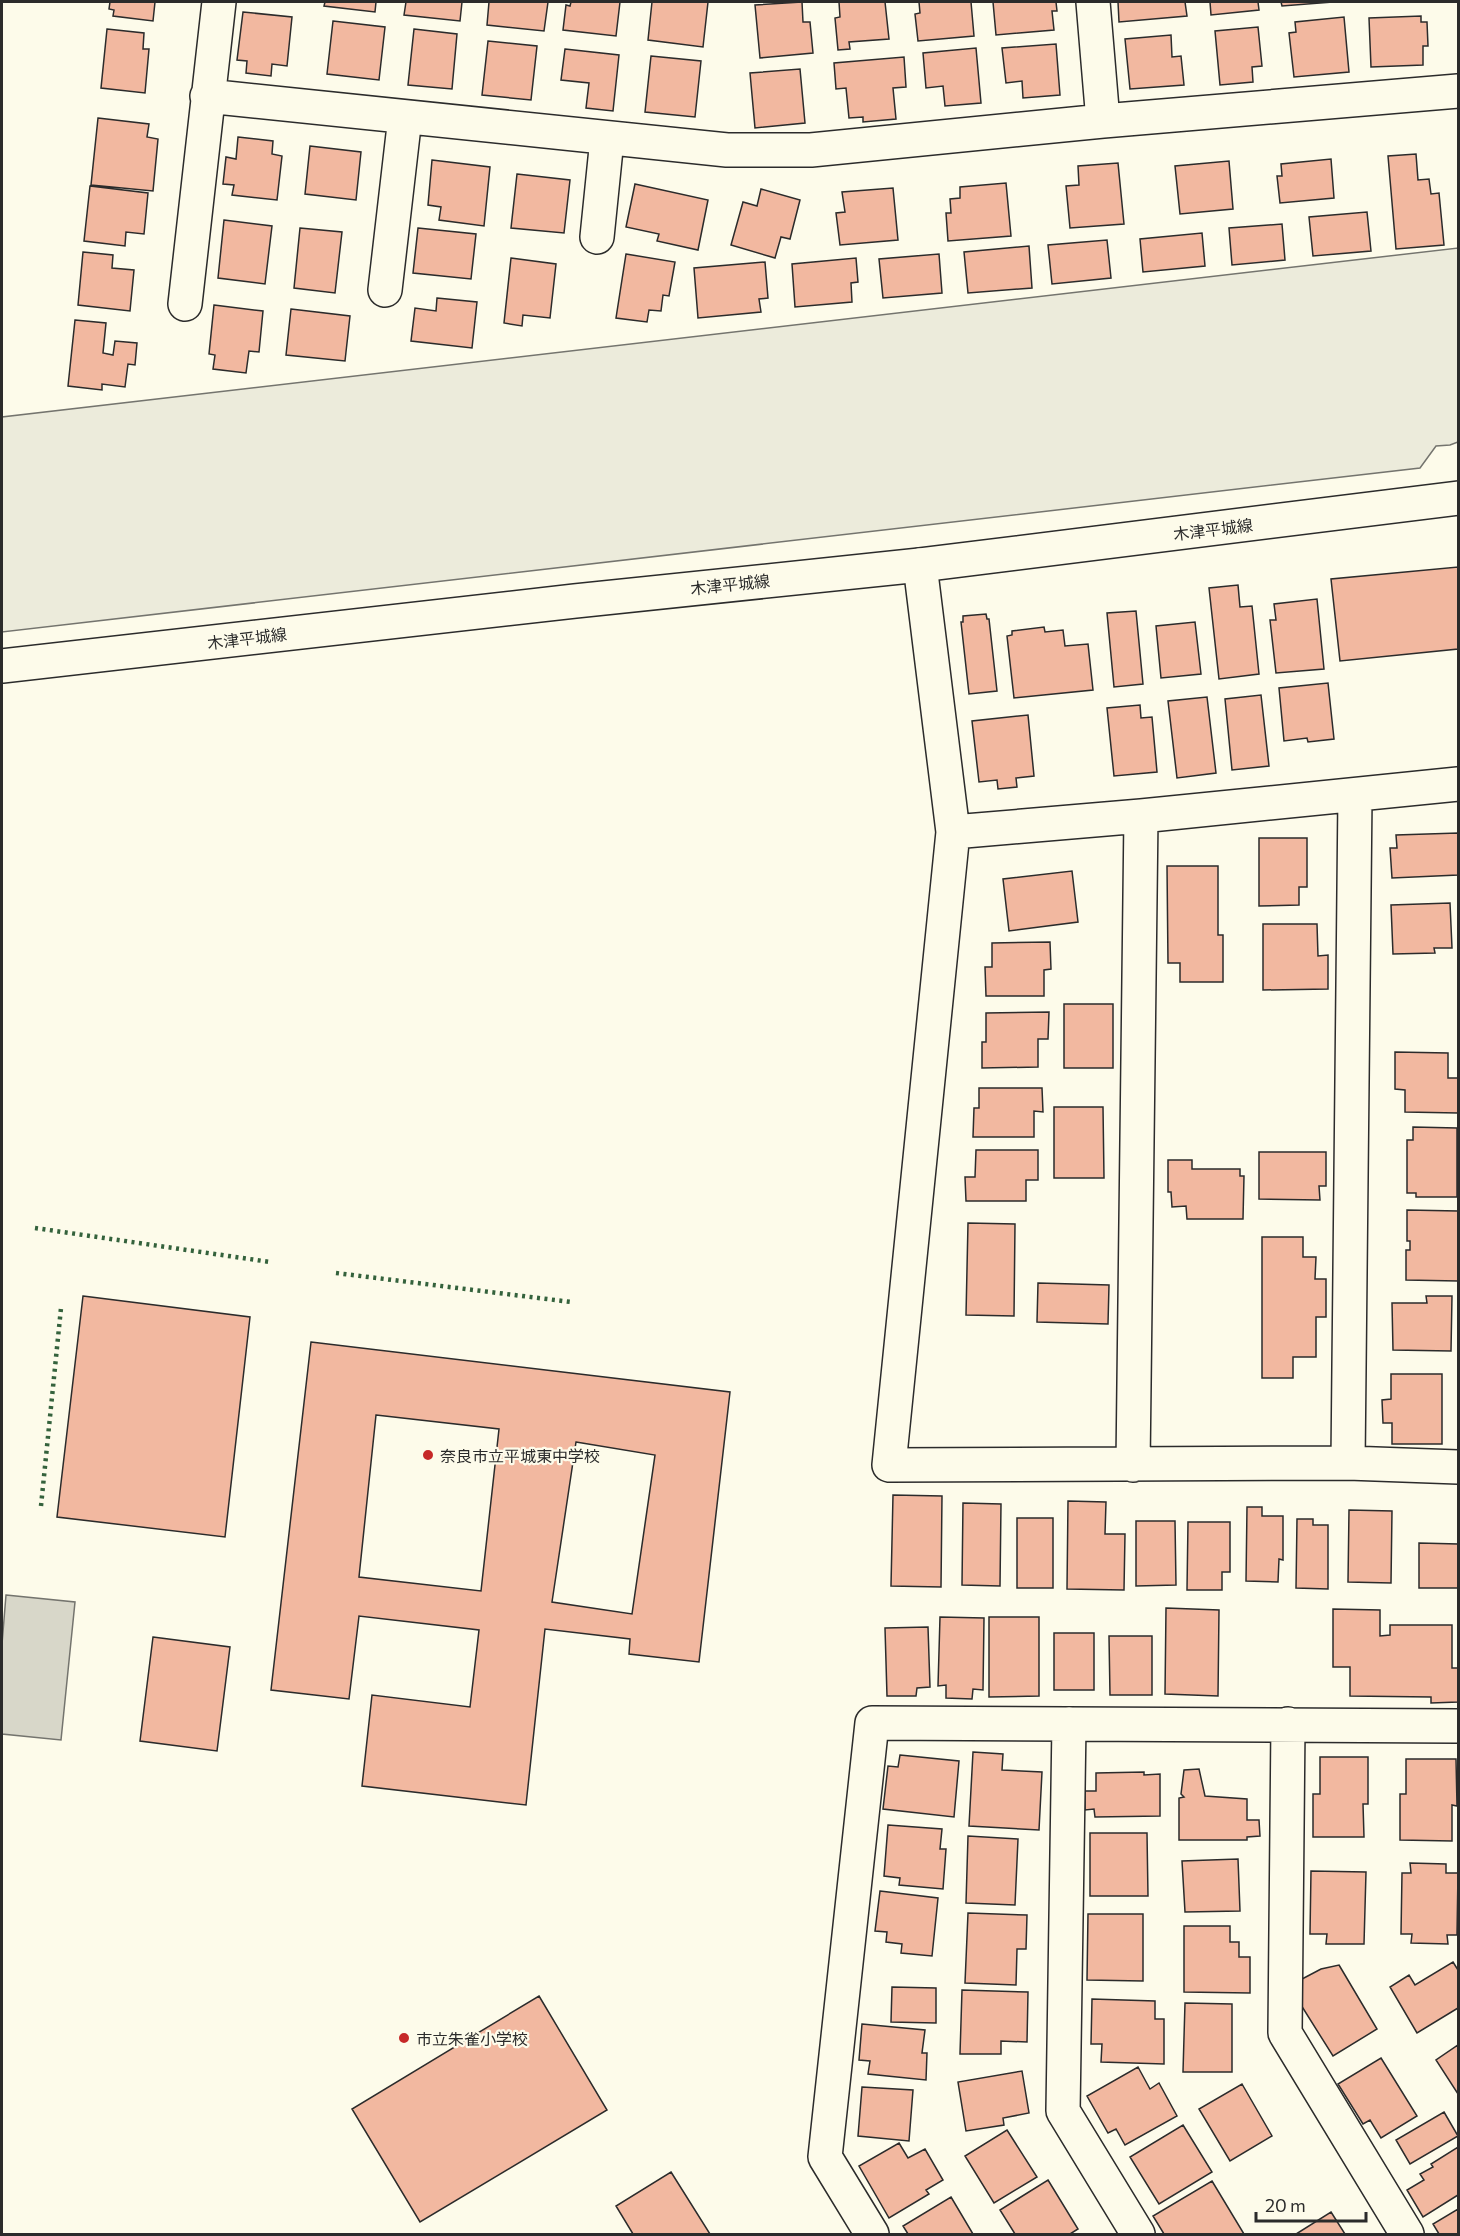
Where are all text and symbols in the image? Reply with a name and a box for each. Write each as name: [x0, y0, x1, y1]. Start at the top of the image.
street label: 木津平城線: [1172, 515, 1254, 543]
street label: 木津平城線: [689, 570, 771, 598]
street label: 木津平城線: [206, 624, 288, 652]
place label: 奈良市立平城東中学校: [440, 1446, 600, 1465]
marker: 奈良市立平城東中学校: [421, 1448, 435, 1462]
place label: 市立朱雀小学校: [416, 2029, 528, 2048]
marker: 市立朱雀小学校: [397, 2031, 411, 2045]
scale bar: [1256, 2185, 1366, 2223]
text: 20 m: [1265, 2194, 1306, 2216]

